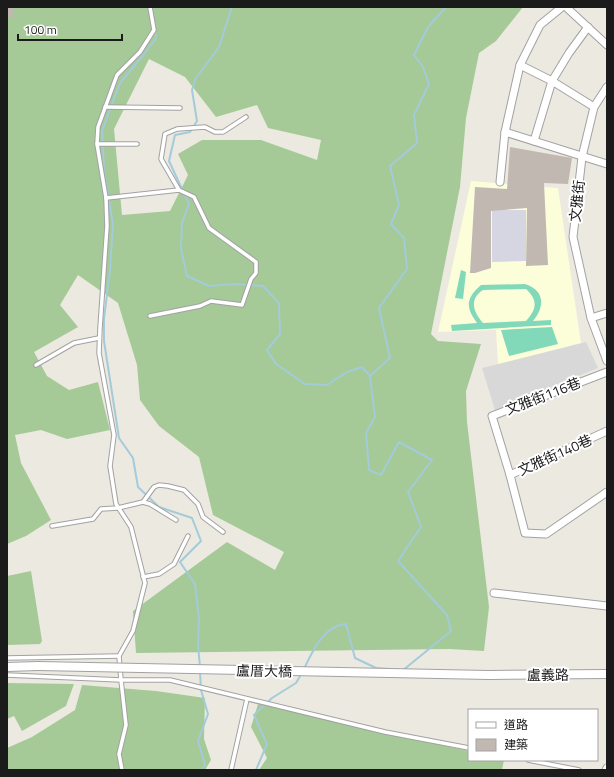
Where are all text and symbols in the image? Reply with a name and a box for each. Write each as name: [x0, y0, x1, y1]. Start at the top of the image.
scale bar: [18, 16, 122, 42]
text: 100 m: [24, 20, 57, 39]
street label: 文雅街: [564, 179, 589, 223]
street label: 文雅街116巷: [502, 371, 584, 420]
street label: 文雅街140巷: [514, 429, 595, 480]
street label: 盧厝大橋: [236, 660, 292, 681]
street label: 盧義路: [527, 664, 569, 685]
legend: [468, 709, 598, 761]
text: 道路: [504, 715, 528, 734]
text: 建築: [504, 735, 528, 754]

